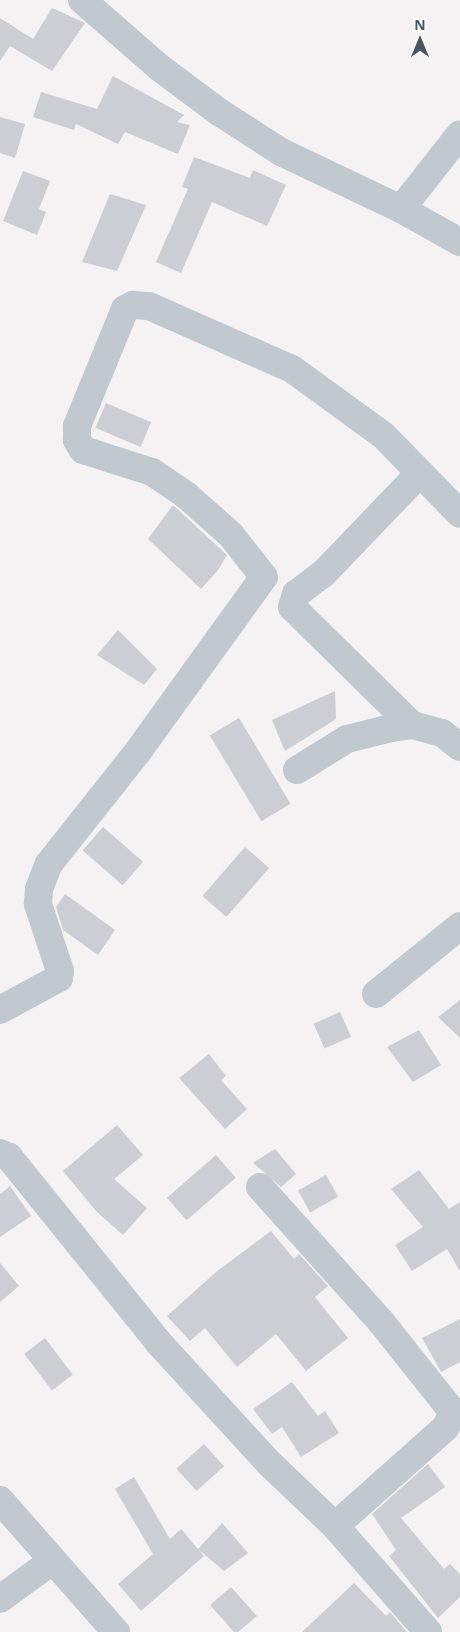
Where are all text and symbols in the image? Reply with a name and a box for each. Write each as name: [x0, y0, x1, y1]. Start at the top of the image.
north arrow: [395, 15, 445, 65]
text: N: [414, 15, 426, 34]

